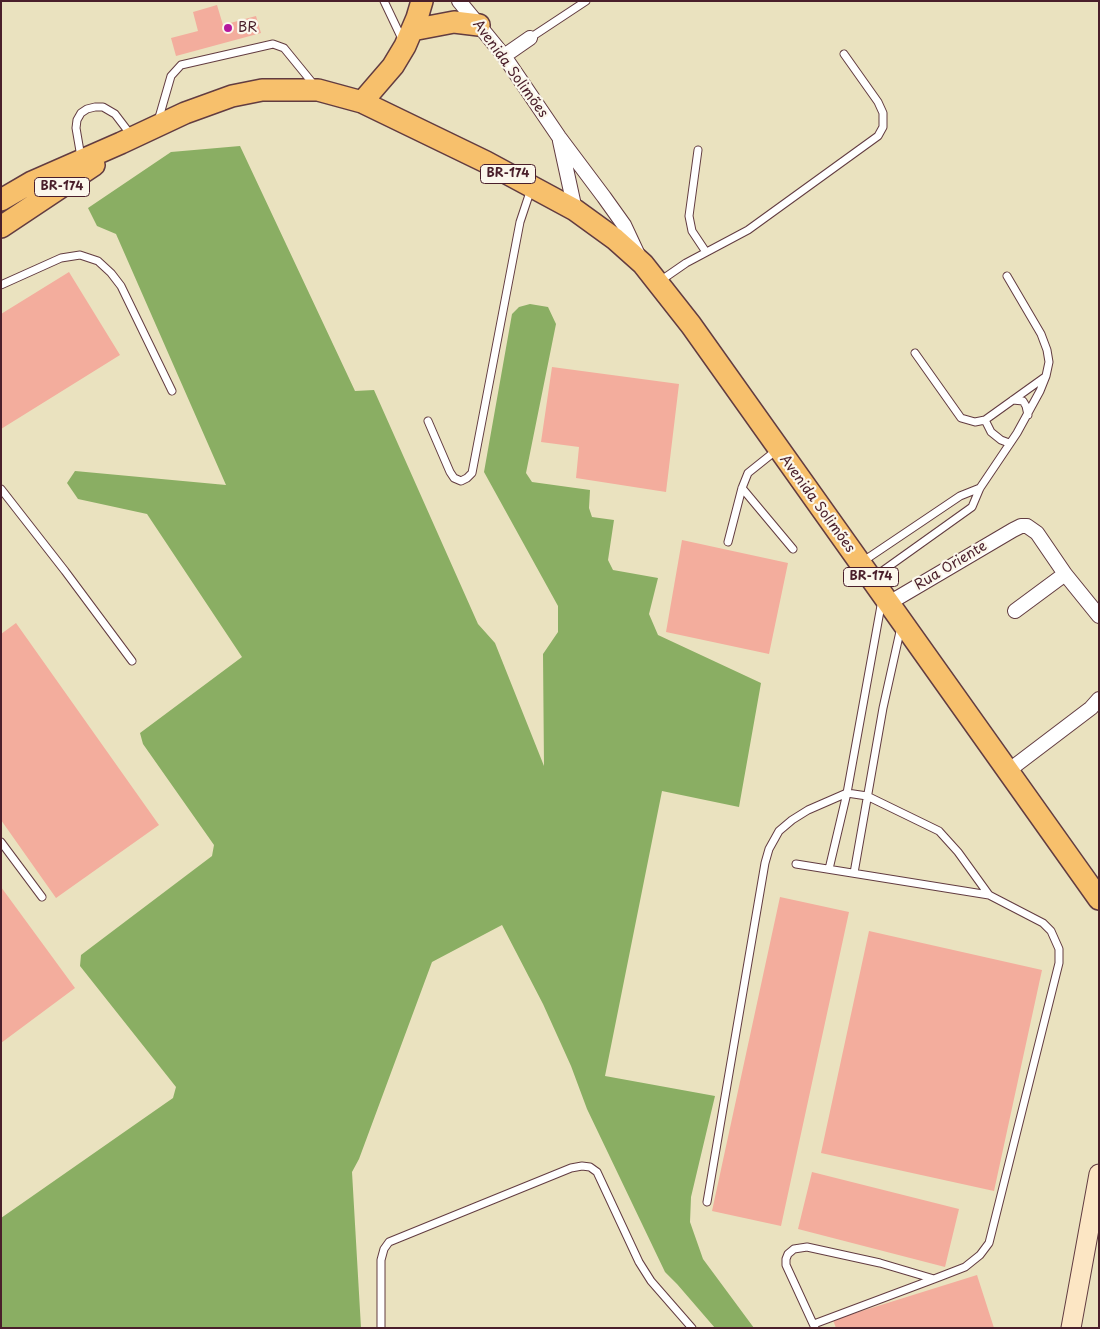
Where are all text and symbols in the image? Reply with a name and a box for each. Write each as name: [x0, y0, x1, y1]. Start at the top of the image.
street label: Avenida Solimões: [469, 17, 551, 121]
place label: BR: [238, 20, 257, 36]
marker: BR: [222, 22, 234, 34]
road number: BR-174: [480, 164, 536, 183]
road number: BR-174: [34, 178, 90, 196]
street label: Avenida Solimões: [776, 452, 858, 556]
street label: Rua Oriente: [912, 538, 990, 594]
road number: BR-174: [844, 568, 898, 586]

